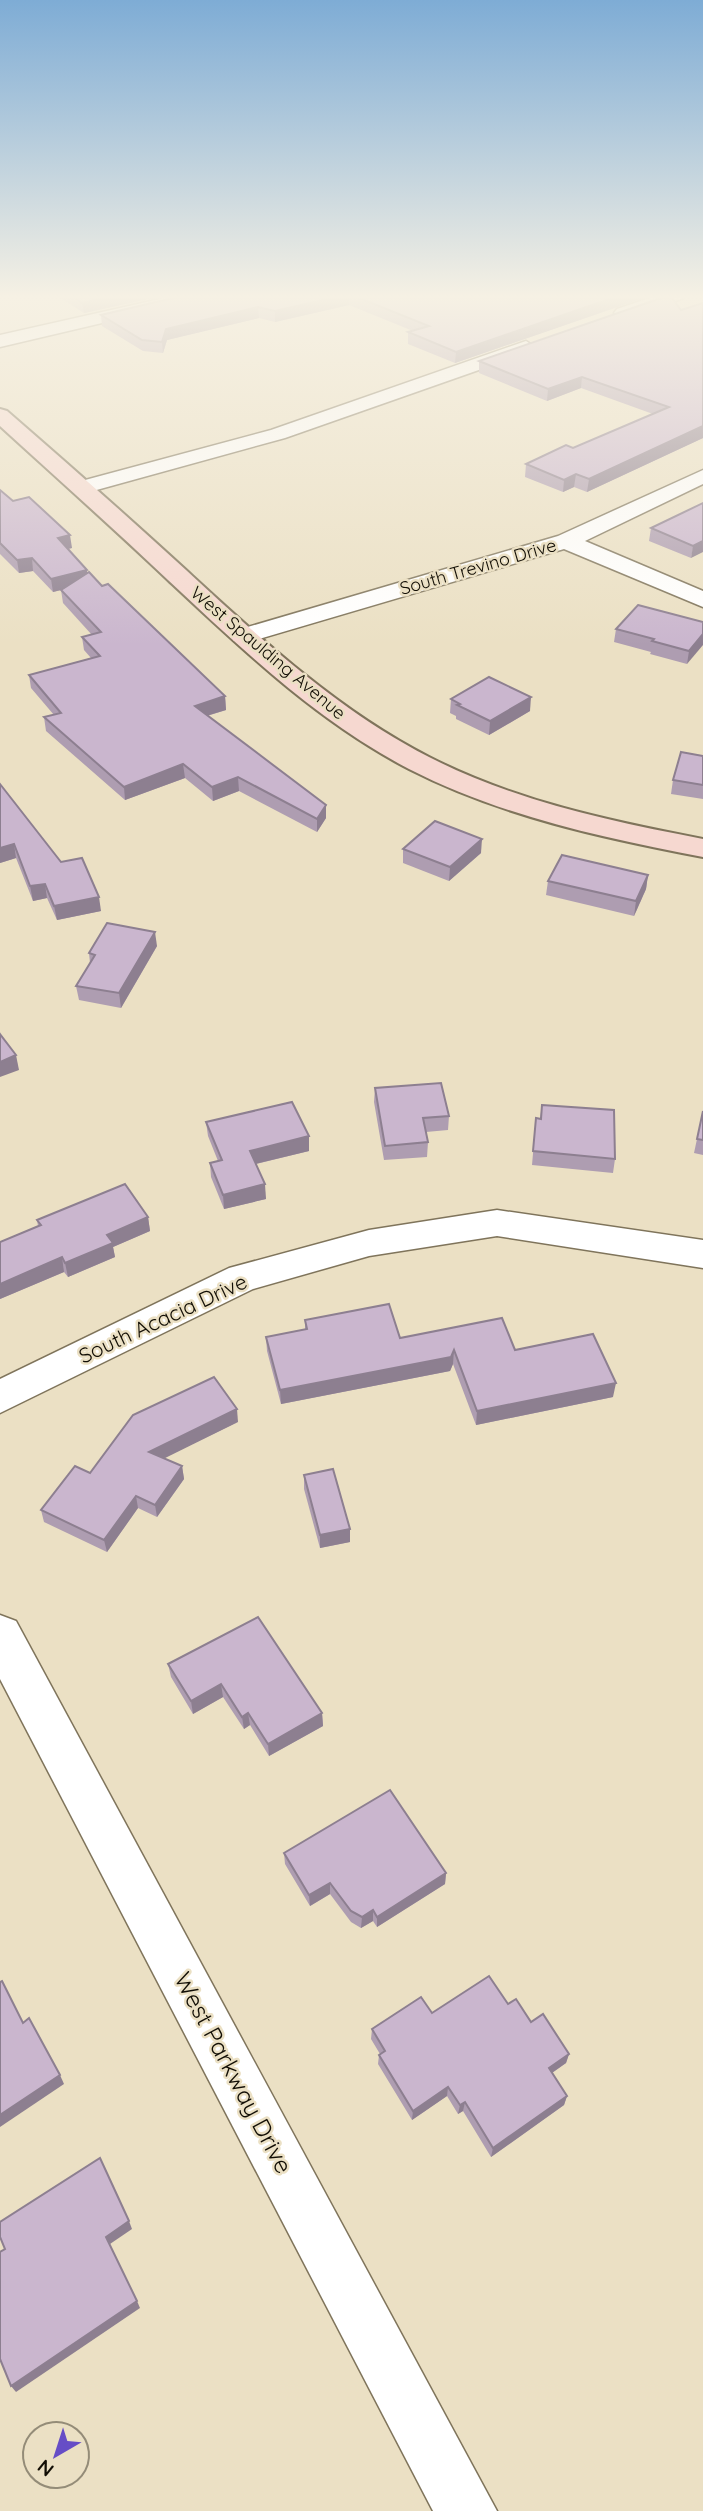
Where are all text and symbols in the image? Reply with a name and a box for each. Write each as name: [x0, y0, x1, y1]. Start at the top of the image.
street label: South Trevino Drive: [397, 533, 559, 600]
street label: West Spaulding Avenue: [186, 581, 351, 724]
street label: South Acacia Drive: [74, 1268, 251, 1369]
street label: West Parkway Drive: [168, 1967, 300, 2178]
north arrow: [21, 2420, 91, 2490]
text: N: [32, 2454, 58, 2482]

